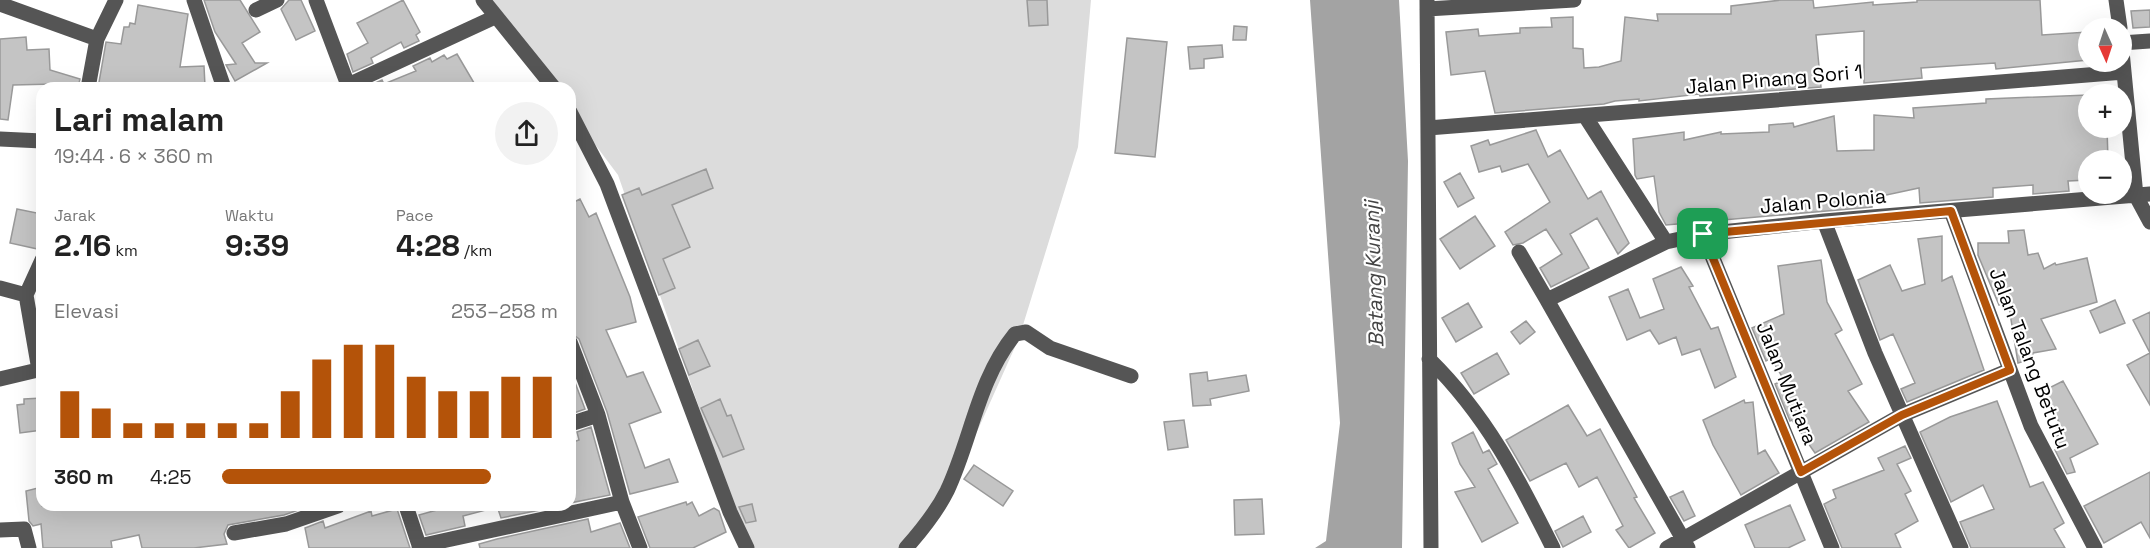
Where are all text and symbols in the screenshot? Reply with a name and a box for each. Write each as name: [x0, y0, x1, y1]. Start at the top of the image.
north arrow: [2078, 18, 2132, 72]
map controls: [2078, 18, 2132, 204]
street label: Jalan Pinang Sori 1: [1684, 58, 1864, 100]
button: +: [2078, 84, 2132, 138]
text: Lari malam: [54, 99, 224, 141]
button: share: [495, 102, 558, 165]
text: 19:44 · 6 × 360 m: [54, 143, 213, 169]
button: −: [2078, 150, 2132, 204]
street label: Jalan Polonia: [1759, 183, 1887, 219]
water label: Batang Kuranji: [1357, 197, 1390, 348]
text: Jarak: [54, 205, 96, 226]
text: Waktu: [225, 205, 274, 226]
text: Pace: [396, 205, 433, 226]
pin: [1677, 208, 1728, 259]
icon: arrive: [1686, 217, 1719, 250]
text: 2.16: [54, 226, 111, 265]
text: 9:39: [225, 226, 289, 265]
text: 4:28: [396, 226, 460, 265]
text: km: [111, 240, 138, 261]
text: /km: [460, 240, 492, 261]
street label: Jalan Talang Betutu: [1983, 264, 2077, 452]
text: Elevasi: [54, 298, 119, 324]
text: 253–258 m: [451, 298, 558, 324]
street label: Jalan Mutiara: [1751, 318, 1823, 448]
text: 360 m: [54, 464, 114, 490]
text: 4:25: [150, 464, 192, 490]

